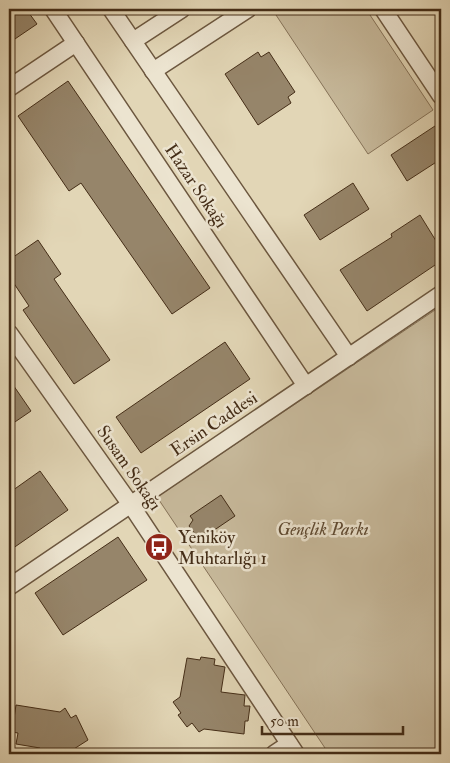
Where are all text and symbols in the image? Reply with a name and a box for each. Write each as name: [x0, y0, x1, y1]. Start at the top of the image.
street label: Hazar Sokağı: [159, 139, 233, 233]
street label: Ersin Caddesi: [166, 386, 262, 462]
street label: Susam Sokağı: [91, 421, 167, 515]
park label: Gençlik Parkı: [277, 518, 369, 541]
place label: Yeniköy Muhtarlığı 1: [178, 526, 267, 570]
bus stop icon: Yeniköy Muhtarlığı 1: [144, 532, 174, 562]
scale bar: [262, 703, 404, 735]
text: 50 m: [270, 712, 299, 731]

